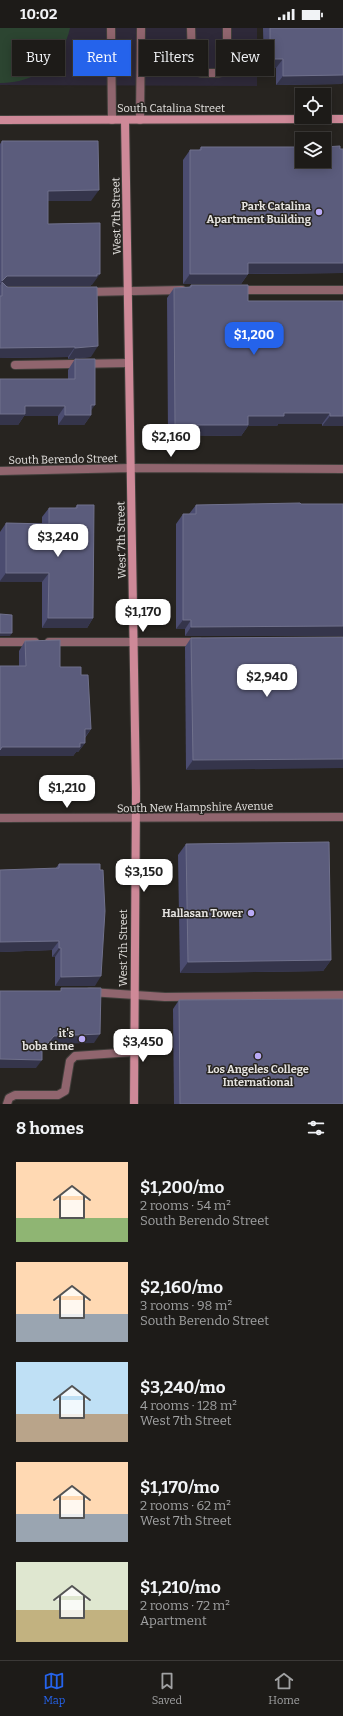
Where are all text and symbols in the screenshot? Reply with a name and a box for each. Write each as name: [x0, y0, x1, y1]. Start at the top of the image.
text: 10:02: [20, 5, 57, 23]
chip: Buy: [12, 40, 65, 76]
chip: Rent: [73, 40, 131, 76]
chip: Filters: [139, 40, 208, 76]
chip: New: [216, 40, 274, 76]
map controls: [295, 88, 331, 168]
button: locate: [295, 88, 331, 124]
street label: South Catalina Street: [117, 102, 225, 115]
button: layers: [295, 132, 331, 168]
street label: West 7th Street: [109, 177, 124, 255]
place label: Park Catalina Apartment Building: [207, 200, 312, 226]
marker: Park Catalina Apartment Building: [314, 207, 324, 217]
pin: $1,200: [221, 322, 287, 356]
text: $1,200: [234, 327, 274, 342]
pin: $2,160: [138, 424, 204, 458]
text: $2,160: [151, 429, 191, 444]
street label: South Berendo Street: [8, 452, 118, 467]
street label: West 7th Street: [114, 501, 129, 579]
pin: $3,240: [25, 524, 91, 558]
text: $3,240: [37, 529, 79, 544]
pin: $1,170: [110, 599, 176, 633]
text: $1,170: [125, 604, 161, 619]
pin: $2,940: [234, 664, 300, 698]
text: $2,940: [246, 669, 288, 684]
pin: $1,210: [34, 775, 100, 809]
text: $1,210: [48, 780, 86, 795]
street label: South New Hampshire Avenue: [117, 800, 273, 815]
pin: $3,150: [111, 859, 177, 893]
text: $3,150: [125, 864, 163, 879]
place label: Hallasan Tower: [162, 907, 244, 920]
marker: Hallasan Tower: [246, 908, 256, 918]
street label: West 7th Street: [117, 909, 130, 987]
place label: it's boba time: [22, 1027, 75, 1053]
pin: $3,450: [110, 1029, 176, 1063]
marker: it's boba time: [77, 1034, 87, 1044]
text: $3,450: [122, 1034, 164, 1049]
marker: Los Angeles College International: [253, 1051, 263, 1061]
place label: Los Angeles College International: [207, 1063, 309, 1089]
icon: filters: [305, 1117, 327, 1139]
text: 8 homes: [16, 1118, 84, 1139]
text: $1,200/mo: [140, 1177, 224, 1198]
icon: home: [48, 1178, 96, 1226]
text: 2 rooms · 54 m²: [140, 1198, 231, 1213]
text: South Berendo Street: [140, 1213, 269, 1228]
text: $2,160/mo: [140, 1277, 223, 1298]
icon: home: [48, 1278, 96, 1326]
text: 3 rooms · 98 m²: [140, 1298, 232, 1313]
text: South Berendo Street: [140, 1313, 269, 1328]
text: $3,240/mo: [140, 1377, 226, 1398]
icon: home: [48, 1378, 96, 1426]
text: 4 rooms · 128 m²: [140, 1398, 237, 1413]
text: West 7th Street: [140, 1413, 231, 1428]
text: $1,170/mo: [140, 1477, 220, 1498]
icon: home: [48, 1478, 96, 1526]
text: 2 rooms · 62 m²: [140, 1498, 231, 1513]
text: West 7th Street: [140, 1513, 231, 1528]
text: $1,210/mo: [140, 1577, 221, 1598]
icon: home: [48, 1578, 96, 1626]
text: 2 rooms · 72 m²: [140, 1598, 230, 1613]
text: Apartment: [140, 1613, 207, 1628]
tab: Map: [43, 1670, 65, 1707]
tab: Saved: [152, 1670, 182, 1707]
tab: Home: [268, 1670, 300, 1707]

